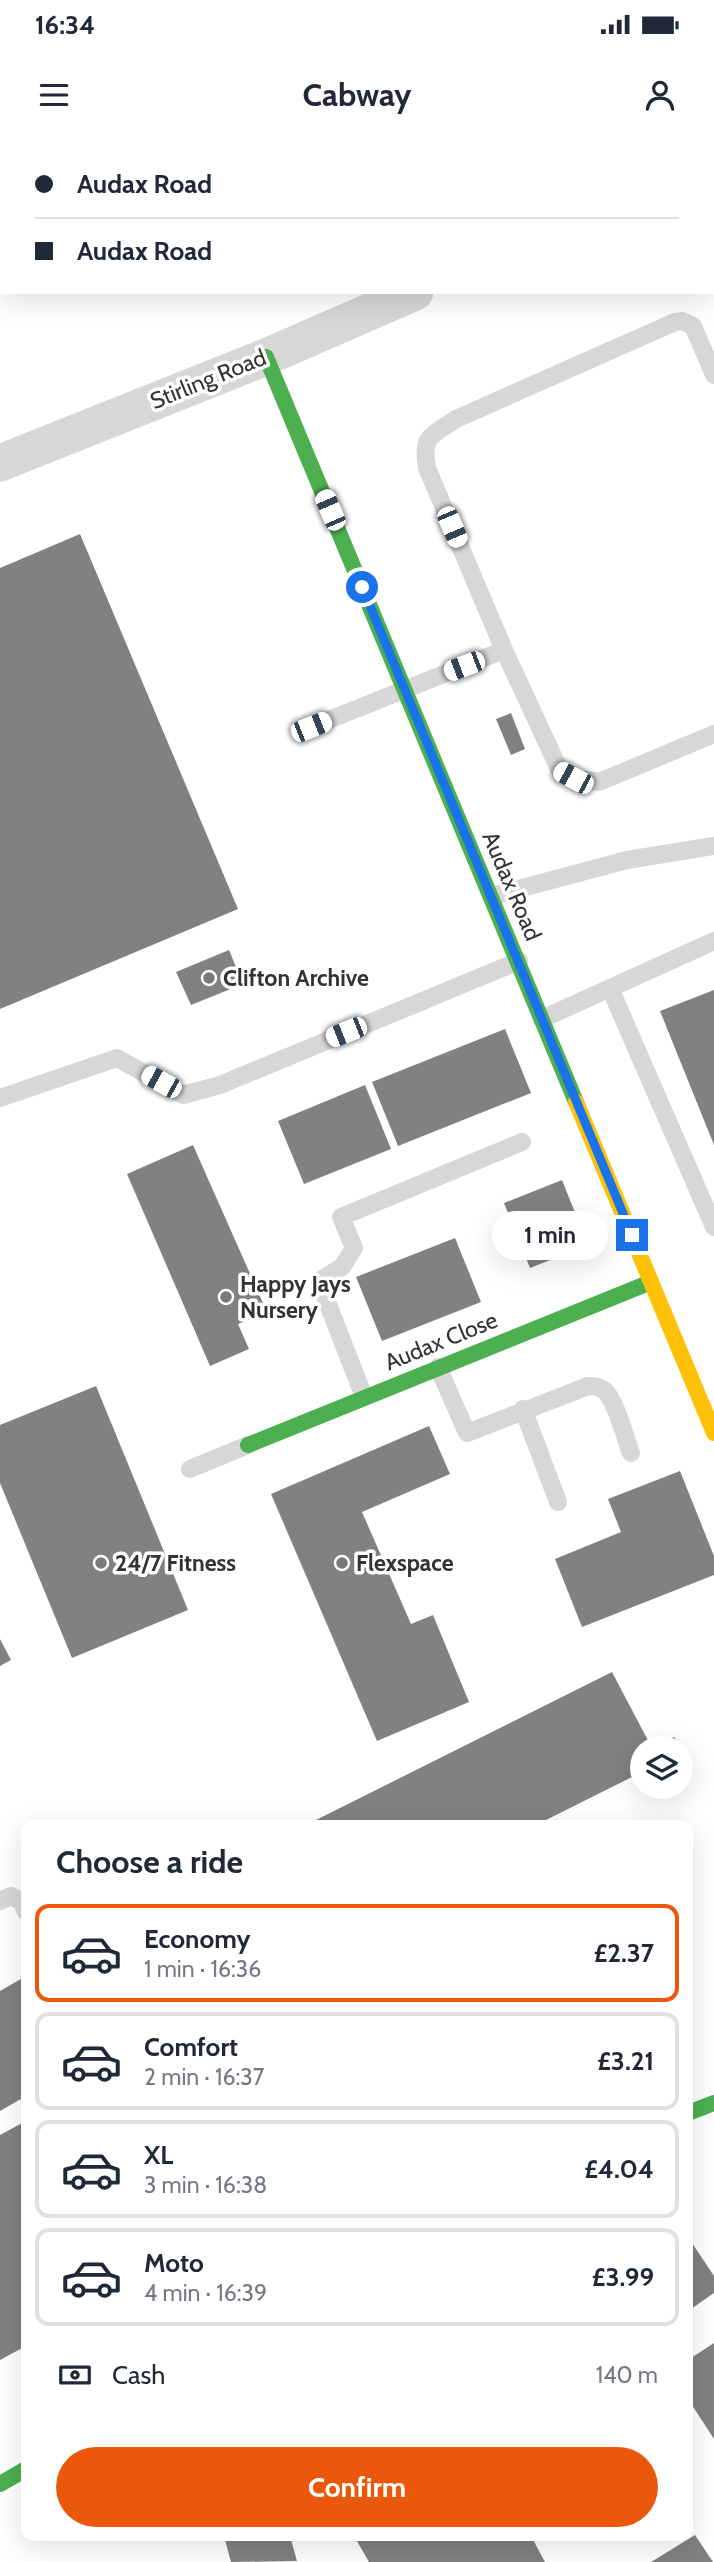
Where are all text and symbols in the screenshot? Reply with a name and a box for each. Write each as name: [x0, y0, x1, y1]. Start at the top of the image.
text: 16:34: [35, 9, 95, 41]
text: Cabway: [302, 75, 412, 114]
icon: menu: [35, 76, 73, 114]
icon: person: [641, 76, 679, 114]
text: Audax Road: [77, 168, 212, 200]
text: Audax Road: [77, 235, 212, 267]
street label: Stirling Road: [146, 343, 270, 415]
car: [313, 487, 348, 533]
car: [435, 504, 470, 550]
route start: [346, 571, 378, 603]
car: [441, 649, 488, 683]
car: [288, 709, 335, 745]
car: [550, 759, 597, 797]
street label: Audax Road: [477, 827, 547, 945]
place label: Clifton Archive: [223, 964, 369, 992]
marker: Clifton Archive: [201, 970, 217, 986]
car: [323, 1014, 370, 1050]
car: [138, 1063, 185, 1101]
callout: 1 min: [492, 1210, 608, 1260]
route end: [616, 1219, 648, 1251]
text: 1 min: [524, 1221, 576, 1249]
place label: Happy Jays Nursery: [240, 1270, 351, 1324]
marker: Happy Jays Nursery: [218, 1289, 234, 1305]
street label: Audax Close: [380, 1306, 502, 1376]
place label: 24/7 Fitness: [115, 1549, 236, 1577]
place label: Flexspace: [356, 1549, 454, 1577]
marker: 24/7 Fitness: [93, 1555, 109, 1571]
marker: Flexspace: [334, 1555, 350, 1571]
map controls: [630, 1736, 693, 1799]
button: layers: [630, 1736, 693, 1799]
text: Choose a ride: [56, 1842, 243, 1881]
icon: car: [60, 1922, 123, 1985]
text: Economy: [144, 1923, 250, 1955]
text: £2.37: [594, 1937, 654, 1969]
text: 1 min · 16:36: [144, 1955, 261, 1983]
icon: car: [60, 2030, 123, 2093]
text: Comfort: [144, 2031, 238, 2063]
text: £3.21: [597, 2045, 654, 2077]
text: 2 min · 16:37: [144, 2063, 264, 2091]
icon: car: [60, 2138, 123, 2201]
text: XL: [144, 2139, 173, 2171]
text: £4.04: [584, 2153, 654, 2185]
text: 3 min · 16:38: [144, 2171, 267, 2199]
icon: car: [60, 2246, 123, 2309]
text: Moto: [144, 2247, 204, 2279]
text: £3.99: [592, 2261, 654, 2293]
text: 4 min · 16:39: [144, 2279, 267, 2307]
icon: cash: [56, 2356, 94, 2394]
text: Cash: [112, 2359, 165, 2391]
text: 140 m: [596, 2361, 658, 2389]
button: Confirm: [56, 2447, 658, 2527]

